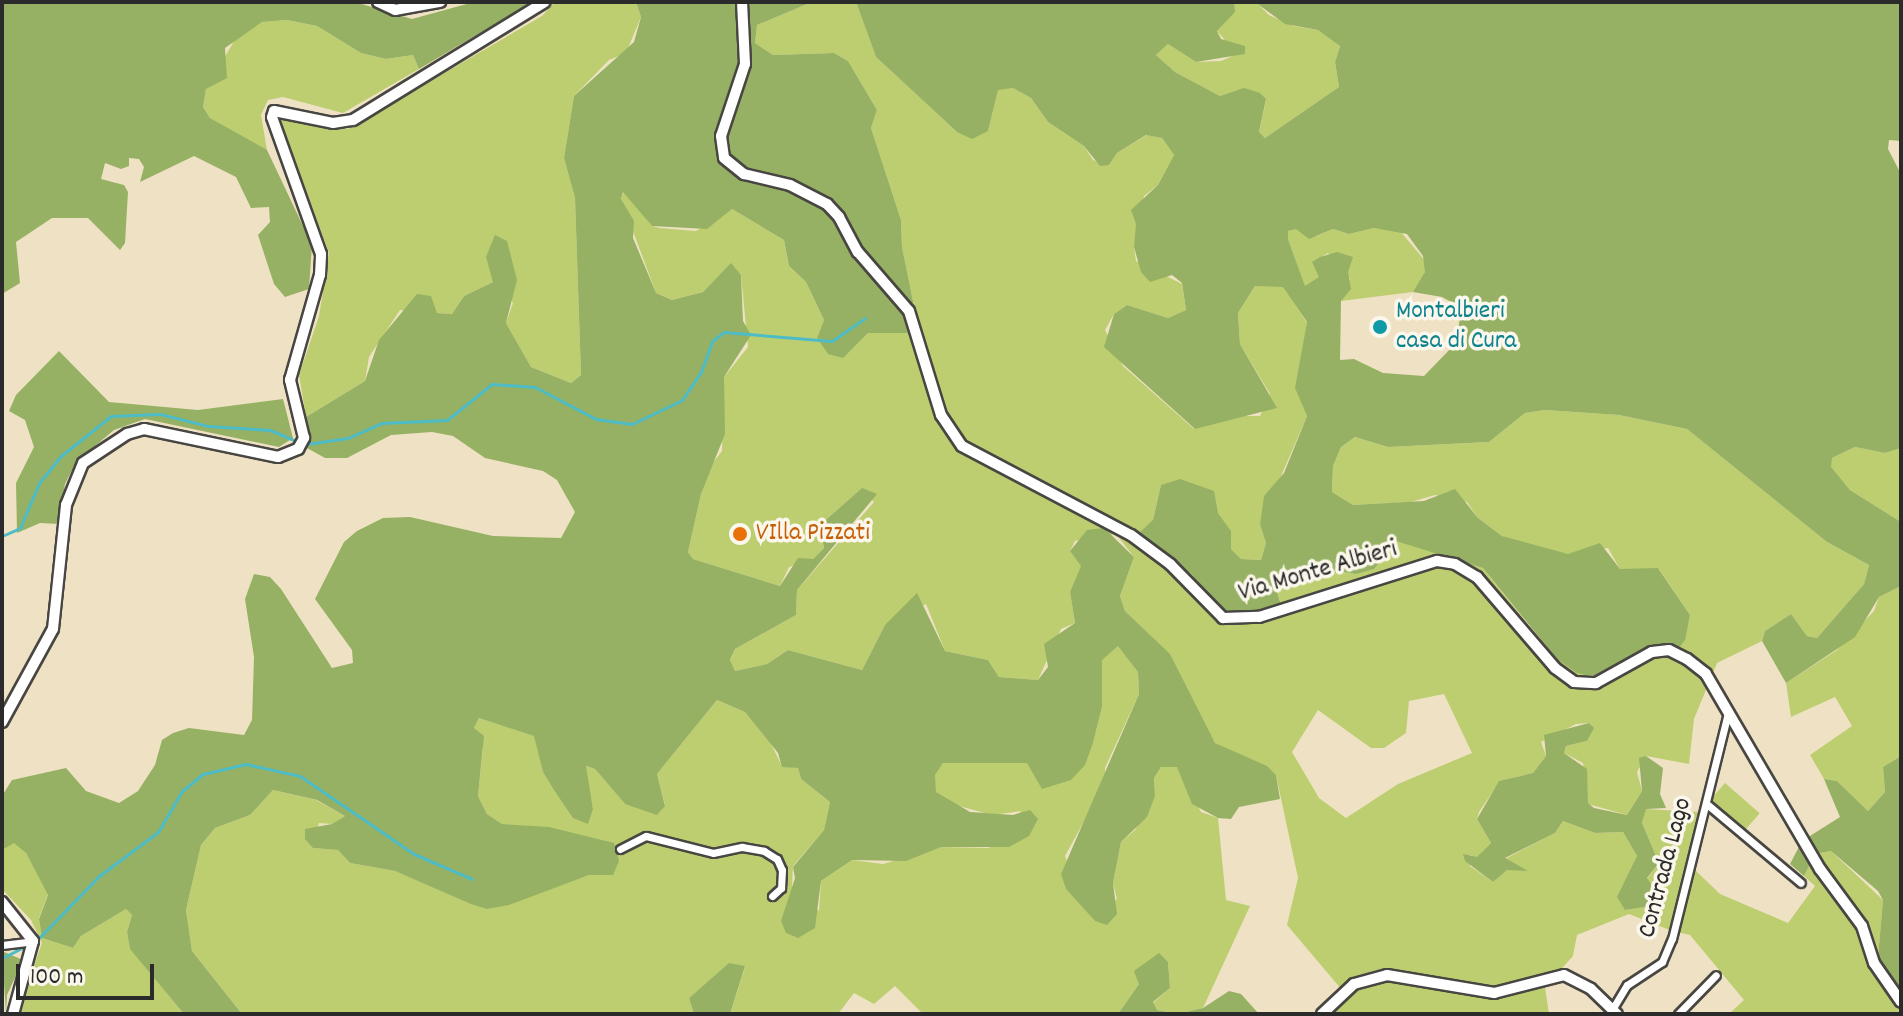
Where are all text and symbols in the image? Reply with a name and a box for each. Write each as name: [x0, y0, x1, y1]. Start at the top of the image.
place label: Montalbieri casa di Cura: [1396, 296, 1517, 358]
marker: Montalbieri casa di Cura: [1371, 318, 1389, 336]
place label: VIlla Pizzati: [756, 518, 870, 550]
marker: VIlla Pizzati: [731, 525, 749, 543]
street label: Via Monte Albieri: [1235, 534, 1401, 610]
street label: Contrada Lago: [1632, 794, 1700, 942]
scale bar: [20, 948, 158, 998]
text: 100 m: [30, 961, 83, 995]

